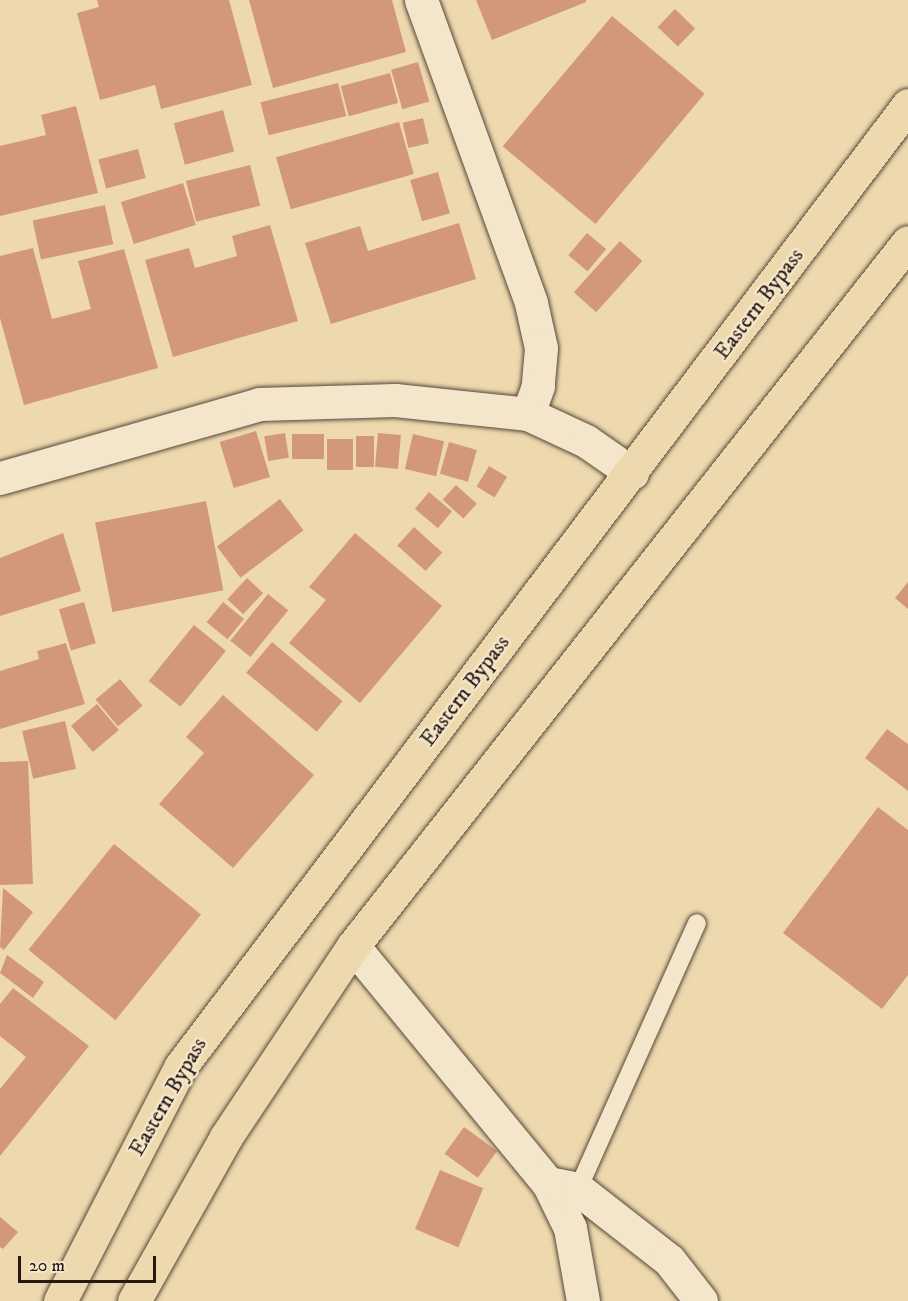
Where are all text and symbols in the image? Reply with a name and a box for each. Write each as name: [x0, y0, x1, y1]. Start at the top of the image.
street label: Eastern Bypass: [709, 243, 809, 365]
street label: Eastern Bypass: [415, 630, 515, 752]
street label: Eastern Bypass: [124, 1033, 212, 1161]
scale bar: [21, 1244, 159, 1282]
text: 20 m: [29, 1255, 65, 1277]

